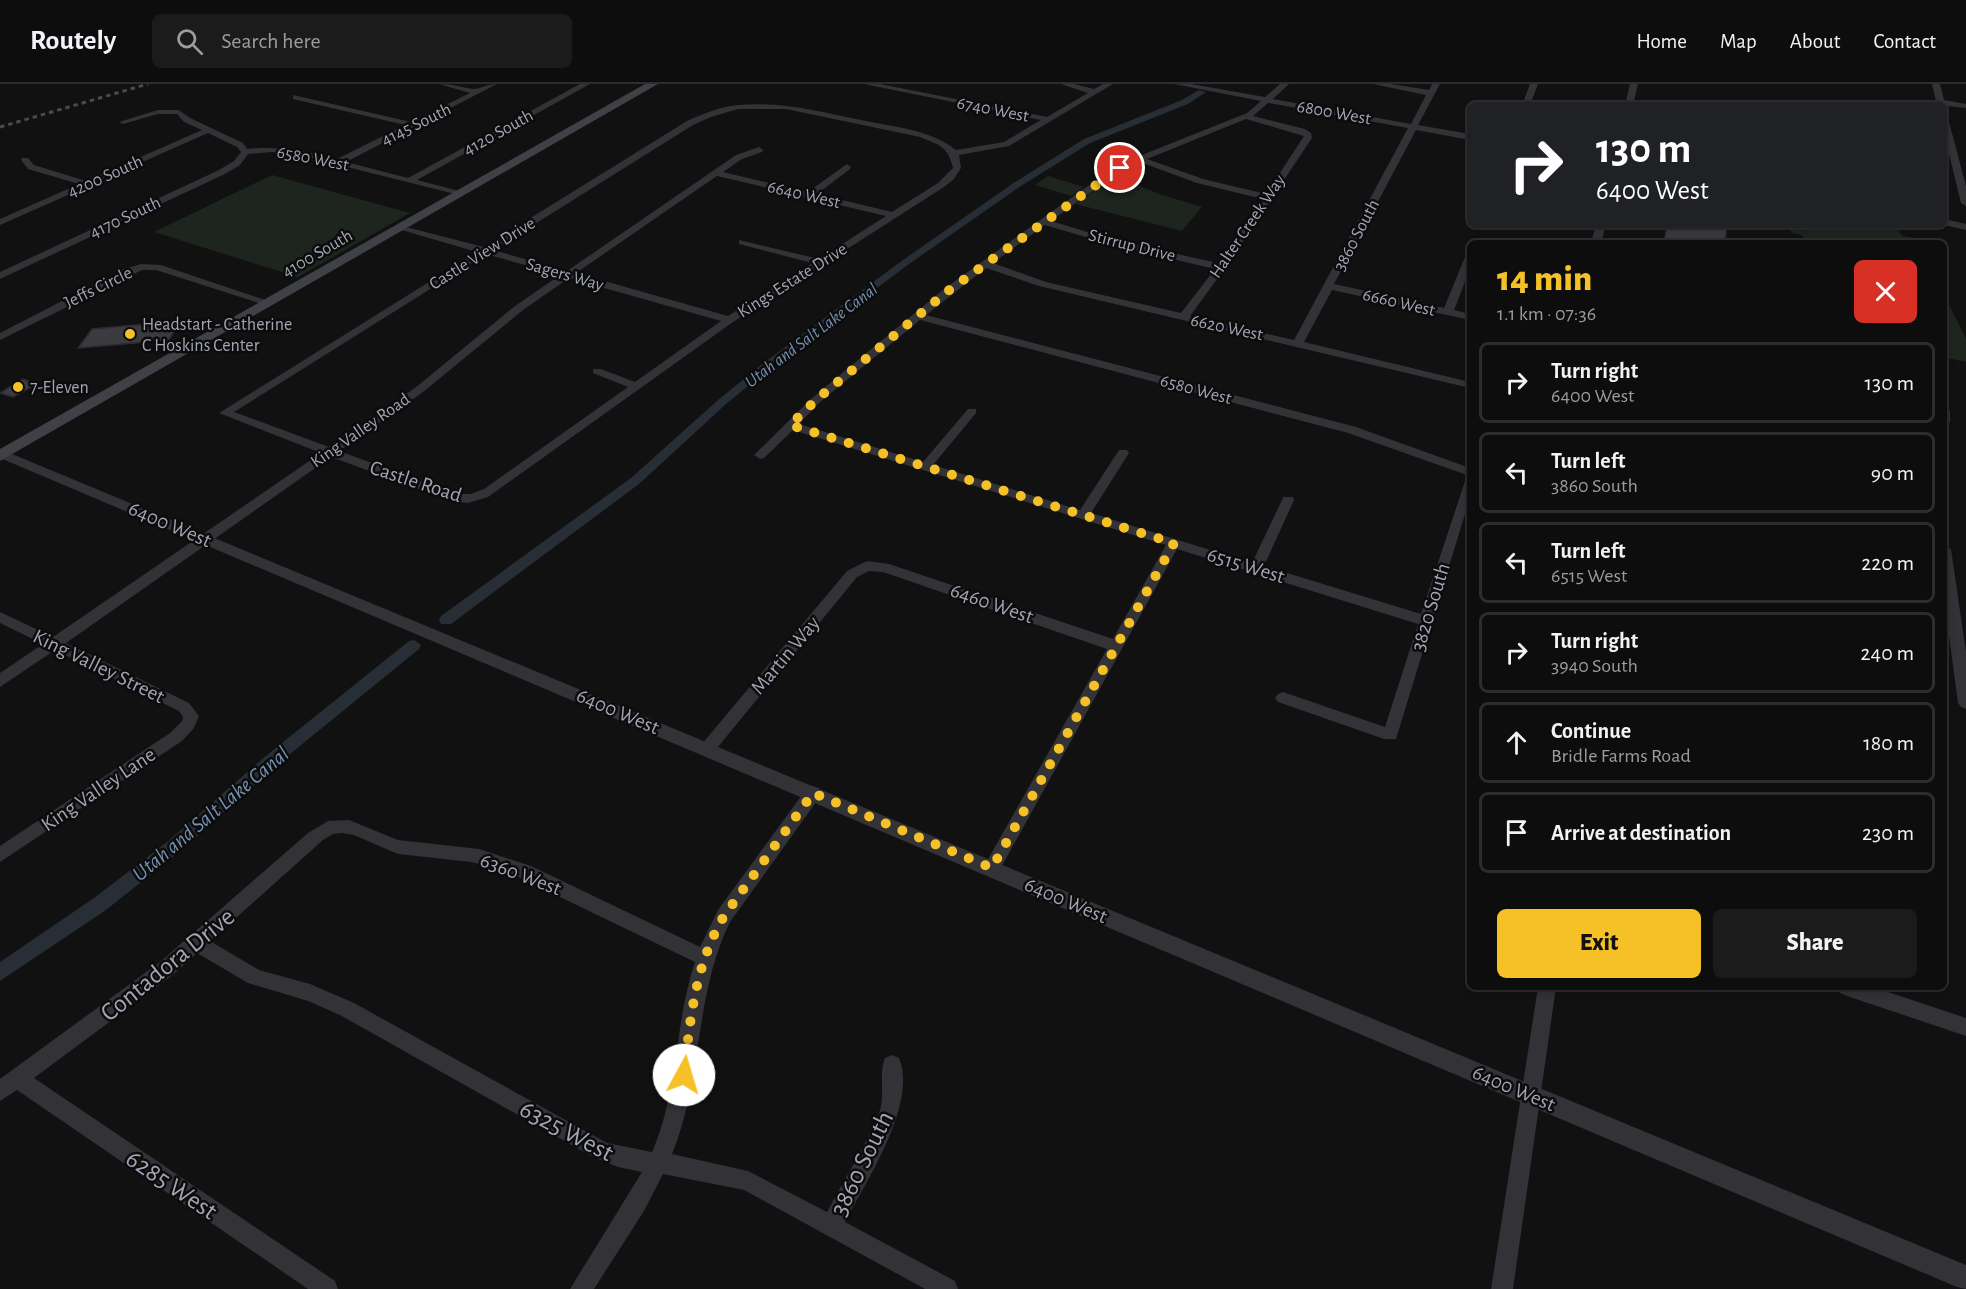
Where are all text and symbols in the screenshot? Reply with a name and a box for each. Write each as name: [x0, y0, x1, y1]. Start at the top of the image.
search box: [152, 14, 572, 68]
icon: search: [173, 25, 206, 58]
text: Routely: [30, 27, 116, 55]
text: Search here: [221, 30, 321, 52]
text: Home: [1636, 31, 1687, 52]
text: Map: [1720, 31, 1757, 52]
text: About: [1790, 31, 1840, 52]
text: Contact: [1873, 31, 1936, 52]
street label: 6740 West: [955, 94, 1031, 126]
street label: 6800 West: [1295, 98, 1373, 128]
street label: 4145 South: [379, 100, 454, 149]
street label: 4120 South: [461, 106, 536, 159]
icon: right: [1497, 126, 1575, 204]
text: 130 m: [1596, 128, 1691, 170]
pin: [1094, 142, 1145, 193]
street label: 6580 West: [275, 143, 351, 175]
icon: arrive: [1103, 151, 1136, 184]
street label: 4200 South: [65, 152, 146, 201]
street label: Halter Creek Way: [1207, 171, 1289, 282]
text: 6400 West: [1596, 177, 1709, 204]
street label: 6640 West: [766, 178, 842, 212]
street label: 4170 South: [87, 194, 164, 242]
street label: 3860 South: [1331, 197, 1383, 274]
street label: Castle View Drive: [426, 214, 539, 294]
street label: Stirrup Drive: [1086, 226, 1177, 265]
street label: 4100 South: [279, 227, 356, 281]
street label: Kings Estate Drive: [735, 240, 851, 322]
street label: Sagers Way: [524, 255, 606, 295]
button: close: [1854, 260, 1917, 323]
text: 14 min: [1497, 261, 1592, 297]
street label: Jeffs Circle: [62, 264, 135, 312]
water label: Utah and Salt Lake Canal: [742, 280, 881, 391]
street label: 6660 West: [1361, 286, 1437, 320]
text: 1.1 km · 07:36: [1497, 304, 1596, 324]
street label: 6620 West: [1189, 312, 1265, 344]
place label: Headstart - Catherine C Hoskins Center: [142, 316, 292, 355]
marker: Headstart - Catherine C Hoskins Center: [123, 327, 137, 341]
text: Turn right: [1551, 360, 1638, 382]
icon: right: [1500, 366, 1533, 399]
street label: 6580 West: [1158, 372, 1234, 408]
text: 130 m: [1865, 372, 1914, 394]
place label: 7-Eleven: [30, 379, 89, 397]
marker: 7-Eleven: [11, 380, 25, 394]
text: 6400 West: [1551, 386, 1634, 406]
street label: King Valley Road: [308, 390, 413, 472]
text: Turn left: [1551, 450, 1625, 472]
icon: left: [1500, 456, 1533, 489]
street label: Castle Road: [367, 457, 464, 506]
text: 90 m: [1871, 462, 1914, 484]
text: 3860 South: [1551, 476, 1638, 496]
street label: 6400 West: [125, 498, 214, 551]
text: Turn left: [1551, 540, 1625, 562]
street label: 6515 West: [1204, 544, 1288, 587]
icon: left: [1500, 546, 1533, 579]
text: 220 m: [1861, 552, 1914, 574]
street label: 3820 South: [1407, 561, 1454, 654]
text: 6515 West: [1551, 566, 1627, 586]
street label: 6460 West: [948, 579, 1036, 628]
street label: Martin Way: [747, 612, 824, 698]
street label: King Valley Street: [30, 626, 168, 707]
text: Turn right: [1551, 630, 1638, 652]
icon: right: [1500, 636, 1533, 669]
text: 240 m: [1861, 642, 1914, 664]
text: 3940 South: [1551, 656, 1638, 676]
street label: 6400 West: [573, 685, 662, 738]
text: Continue: [1551, 720, 1631, 742]
icon: ahead: [1500, 726, 1533, 759]
text: 180 m: [1863, 732, 1914, 754]
water label: Utah and Salt Lake Canal: [128, 742, 293, 885]
street label: King Valley Lane: [37, 744, 159, 835]
text: Bridle Farms Road: [1551, 746, 1691, 766]
icon: arrive: [1500, 816, 1533, 849]
text: Arrive at destination: [1551, 822, 1731, 844]
text: 230 m: [1862, 822, 1914, 844]
street label: 6360 West: [477, 849, 564, 900]
street label: 6400 West: [1021, 874, 1110, 927]
street label: Contadora Drive: [96, 903, 239, 1026]
button: Exit: [1497, 909, 1701, 978]
button: Share: [1713, 909, 1917, 978]
position arrow: [652, 1043, 716, 1107]
street label: 6400 West: [1469, 1062, 1558, 1115]
street label: 6325 West: [515, 1095, 618, 1166]
street label: 3860 South: [825, 1107, 898, 1220]
street label: 6285 West: [121, 1145, 222, 1225]

